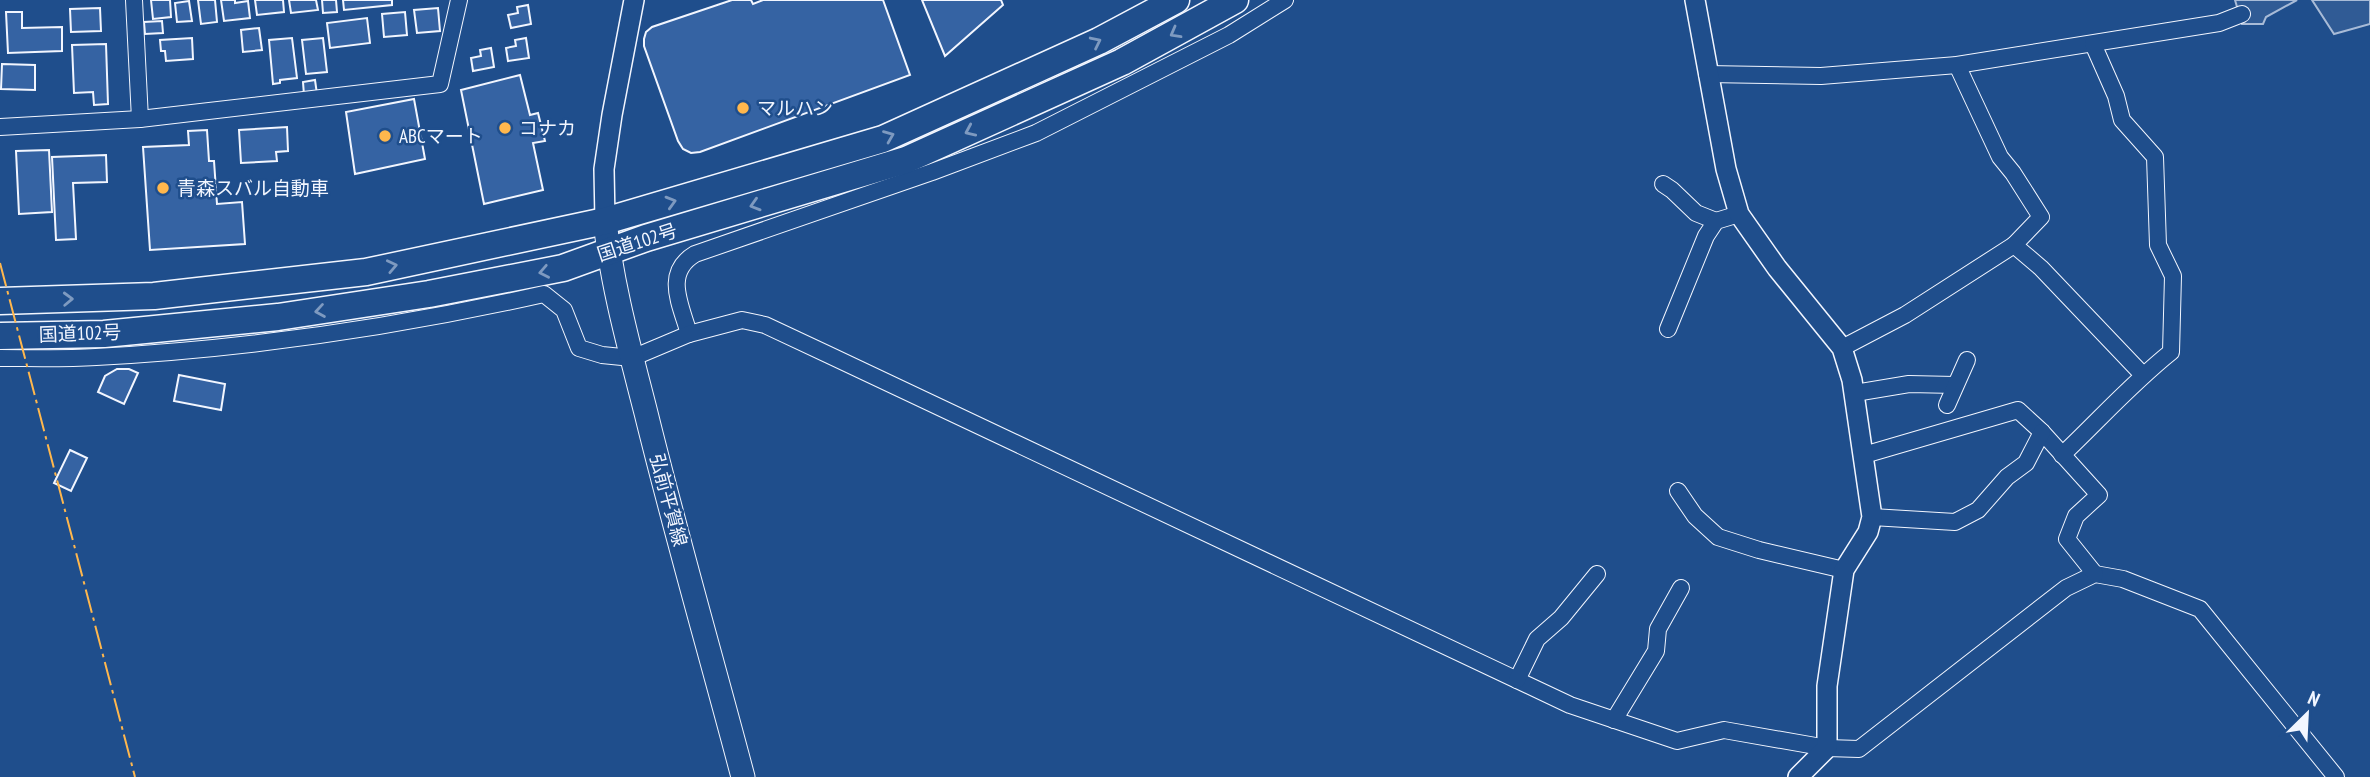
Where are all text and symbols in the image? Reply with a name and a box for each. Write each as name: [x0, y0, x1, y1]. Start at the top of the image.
one-way arrow: [1170, 25, 1182, 38]
one-way arrow: [1089, 37, 1101, 51]
place label: マルハン: [757, 96, 833, 120]
marker: マルハン: [735, 100, 751, 116]
place label: コナカ: [519, 116, 576, 140]
marker: コナカ: [497, 120, 513, 136]
one-way arrow: [964, 123, 977, 137]
place label: ABCマート: [399, 124, 483, 148]
marker: ABCマート: [377, 128, 393, 144]
one-way arrow: [881, 130, 894, 144]
place label: 青森スバル自動車: [177, 176, 329, 200]
marker: 青森スバル自動車: [155, 180, 171, 196]
one-way arrow: [665, 195, 677, 210]
one-way arrow: [749, 197, 762, 211]
street label: 国道102号: [594, 218, 680, 266]
one-way arrow: [386, 260, 398, 275]
one-way arrow: [538, 264, 550, 279]
one-way arrow: [63, 291, 74, 306]
one-way arrow: [314, 303, 326, 318]
street label: 国道102号: [38, 320, 122, 346]
street label: 弘前平賀線: [645, 451, 693, 549]
north arrow: [2272, 679, 2342, 749]
text: N: [2304, 685, 2323, 712]

